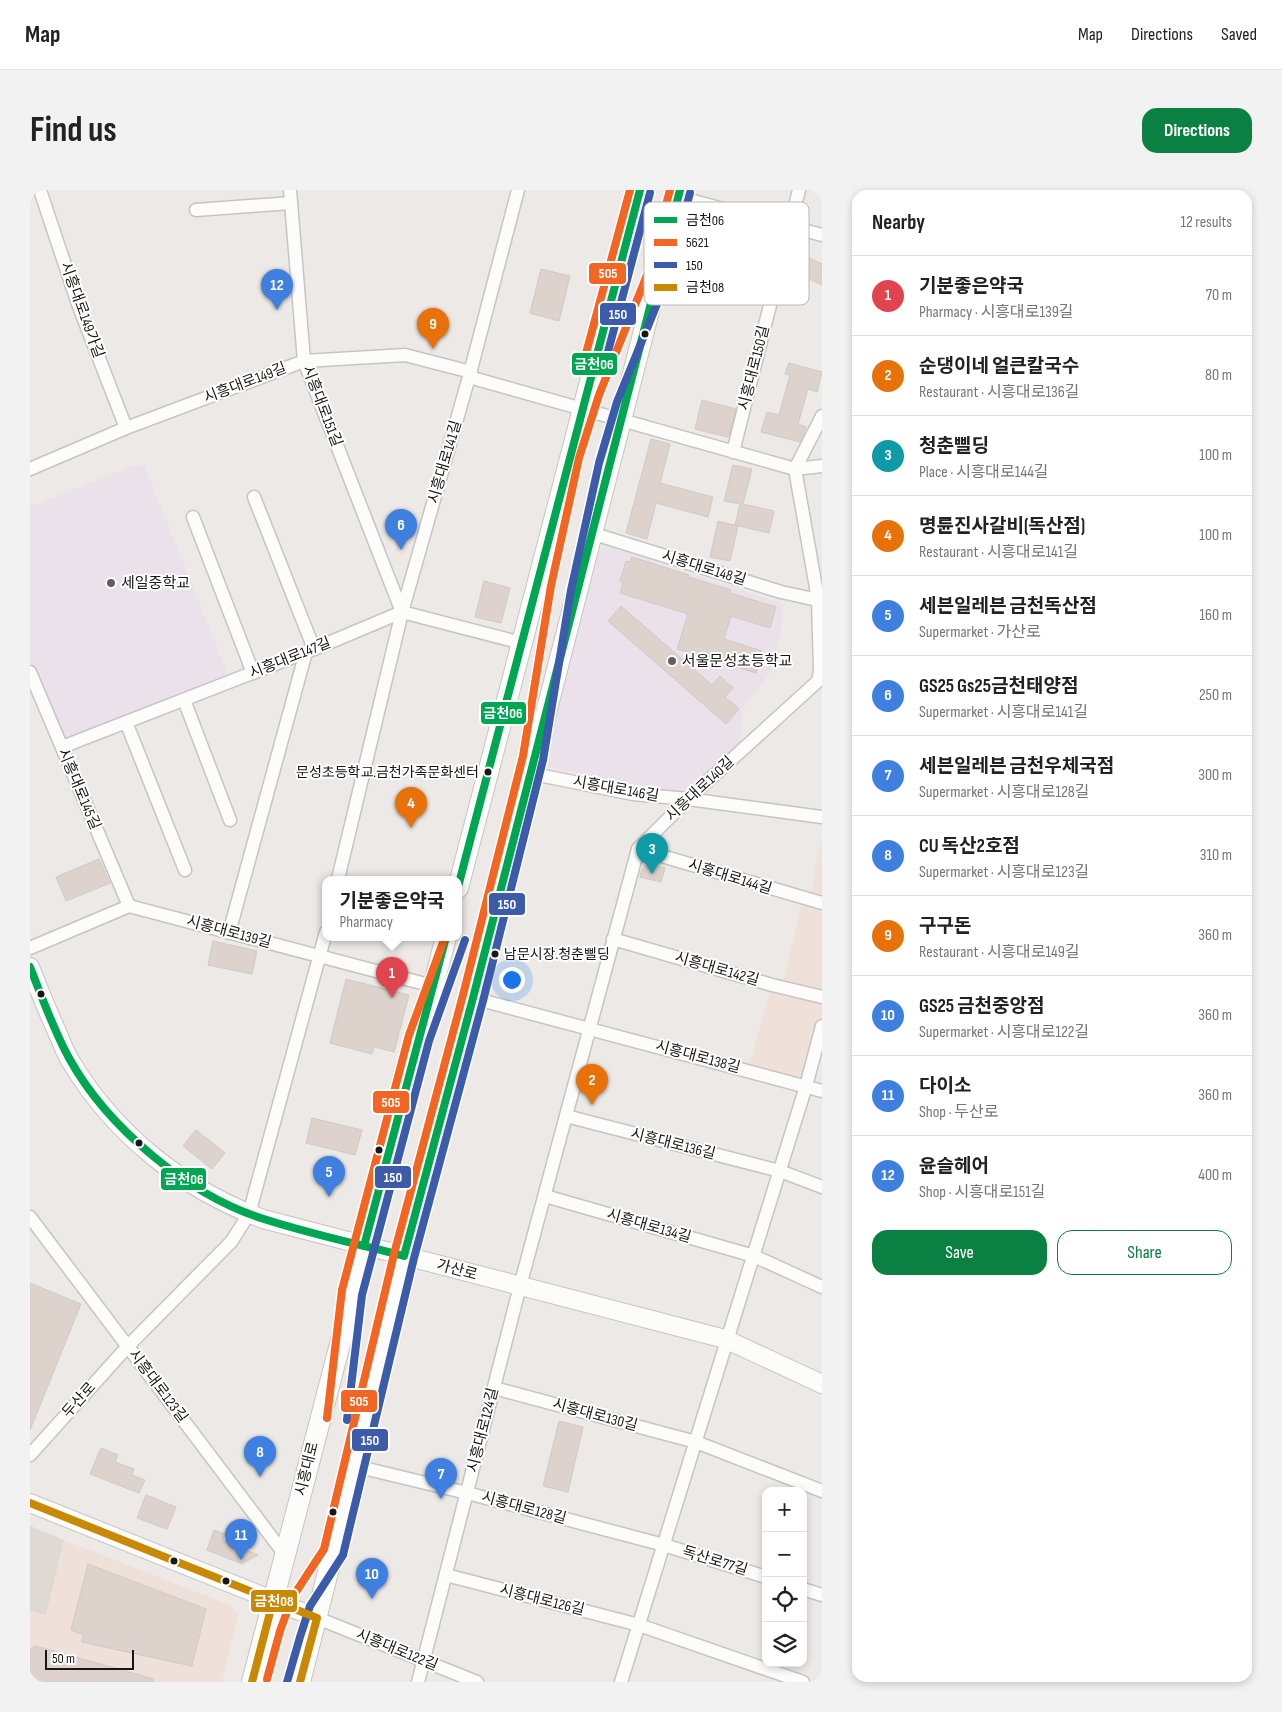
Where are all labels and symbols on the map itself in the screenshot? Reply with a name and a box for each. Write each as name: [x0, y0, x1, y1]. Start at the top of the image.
legend: [644, 202, 809, 305]
text: 금천06: [686, 212, 724, 229]
text: 5621: [686, 234, 709, 251]
text: 150: [686, 257, 703, 274]
street label: 시흥대로149가길: [56, 259, 108, 361]
line badge: 505: [588, 262, 627, 285]
text: 505: [599, 265, 617, 282]
pin: 12: [261, 269, 293, 310]
text: 금천08: [686, 279, 724, 296]
line badge: 150: [599, 302, 637, 326]
text: 150: [609, 306, 627, 323]
pin: 9: [417, 308, 449, 349]
street label: 시흥대로150길: [734, 324, 774, 412]
unlabelled marker: [640, 329, 650, 339]
line badge: 금천06: [571, 352, 618, 376]
text: 금천06: [574, 356, 614, 373]
street label: 시흥대로149길: [201, 359, 289, 407]
street label: 시흥대로151길: [298, 363, 346, 449]
street label: 시흥대로141길: [424, 418, 466, 506]
pin: 6: [385, 509, 417, 550]
street label: 시흥대로148길: [660, 546, 748, 590]
place label: 세일중학교: [121, 574, 190, 593]
marker: 세일중학교: [105, 577, 117, 589]
street label: 시흥대로147길: [246, 633, 334, 683]
place label: 서울문성초등학교: [682, 652, 792, 671]
marker: 서울문성초등학교: [666, 655, 678, 667]
line badge: 금천06: [480, 701, 527, 725]
text: 금천06: [483, 705, 523, 722]
street label: 시흥대로145길: [53, 745, 105, 833]
street label: 시흥대로140길: [662, 752, 738, 826]
place label: 문성초등학교.금천가족문화센터: [296, 764, 479, 781]
marker: 문성초등학교.금천가족문화센터: [483, 767, 493, 777]
street label: 시흥대로146길: [571, 772, 661, 806]
pin: 4: [395, 787, 427, 828]
pin: 3: [636, 833, 668, 874]
street label: 시흥대로144길: [686, 855, 774, 899]
line badge: 150: [488, 892, 526, 916]
text: 150: [498, 896, 516, 913]
street label: 시흥대로139길: [184, 912, 274, 952]
place label: 남문시장.청춘삘딩: [504, 946, 610, 963]
street label: 시흥대로142길: [673, 948, 761, 990]
marker: 남문시장.청춘삘딩: [490, 949, 500, 959]
pin: 1: [376, 957, 408, 998]
your location: [499, 967, 525, 993]
unlabelled marker: [36, 989, 46, 999]
street label: 시흥대로138길: [653, 1037, 743, 1077]
pin: 2: [576, 1064, 608, 1105]
line badge: 505: [372, 1090, 410, 1114]
text: 505: [382, 1094, 400, 1111]
street label: 시흥대로136길: [628, 1124, 718, 1164]
unlabelled marker: [134, 1138, 144, 1148]
unlabelled marker: [374, 1145, 384, 1155]
pin: 5: [313, 1156, 345, 1197]
line badge: 150: [374, 1165, 412, 1189]
line badge: 금천06: [160, 1167, 207, 1191]
text: 150: [384, 1169, 402, 1186]
text: 금천06: [164, 1171, 204, 1188]
street label: 시흥대로134길: [605, 1205, 693, 1247]
street label: 가산로: [435, 1255, 479, 1285]
street label: 시흥대로123길: [124, 1346, 192, 1426]
street label: 두산로: [58, 1378, 100, 1422]
street label: 시흥대로124길: [463, 1386, 503, 1474]
line badge: 505: [340, 1389, 378, 1413]
text: 505: [350, 1393, 368, 1410]
street label: 시흥대로130길: [550, 1395, 640, 1435]
line badge: 150: [351, 1428, 389, 1452]
text: 150: [361, 1432, 379, 1449]
pin: 8: [244, 1436, 276, 1477]
street label: 시흥대로: [291, 1440, 323, 1498]
pin: 7: [425, 1458, 457, 1499]
street label: 시흥대로128길: [479, 1488, 569, 1528]
unlabelled marker: [328, 1507, 338, 1517]
pin: 11: [225, 1519, 257, 1560]
street label: 독산로77길: [680, 1542, 750, 1580]
unlabelled marker: [169, 1556, 179, 1566]
pin: 10: [356, 1558, 388, 1599]
unlabelled marker: [221, 1576, 231, 1586]
street label: 시흥대로126길: [497, 1580, 587, 1620]
line badge: 금천08: [250, 1589, 298, 1613]
text: 금천08: [254, 1593, 294, 1610]
street label: 시흥대로122길: [353, 1625, 441, 1675]
scale bar: [45, 1647, 134, 1670]

